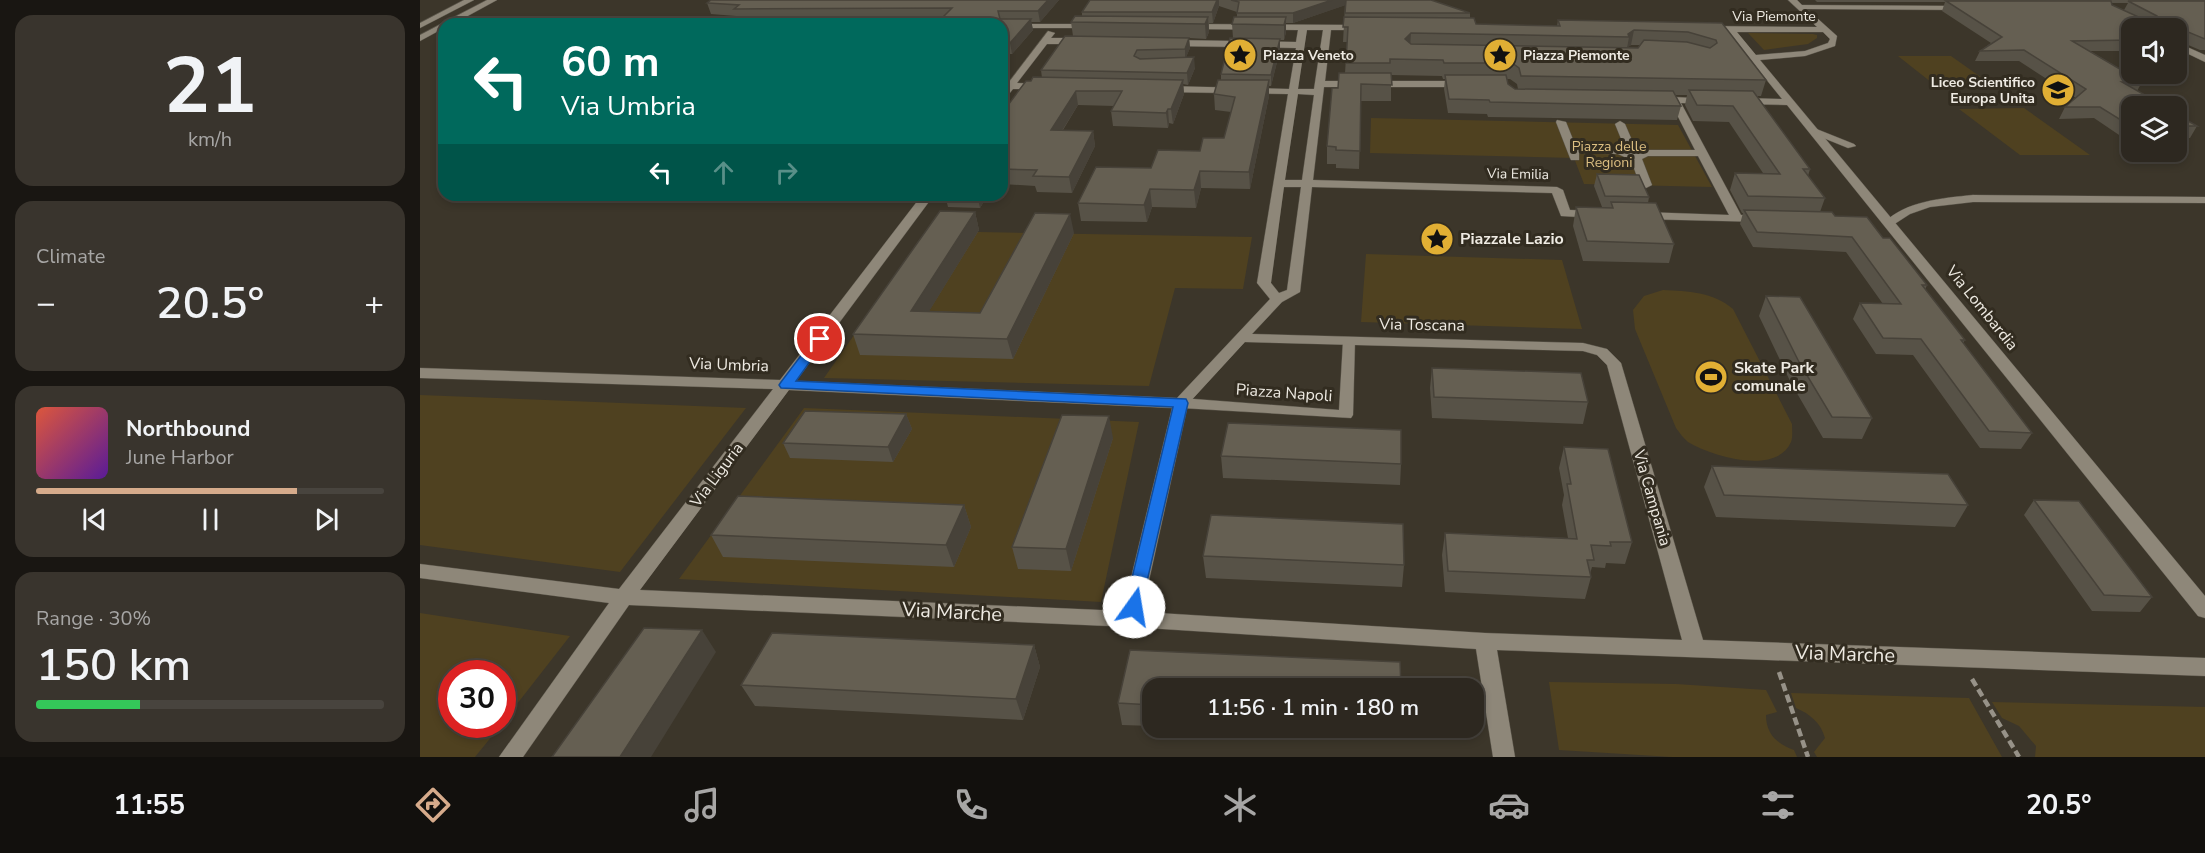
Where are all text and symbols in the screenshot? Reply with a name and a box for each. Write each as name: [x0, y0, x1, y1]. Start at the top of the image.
street label: Via Piemonte: [1731, 7, 1816, 26]
map controls: [2121, 18, 2187, 162]
button: sound: [2121, 18, 2187, 84]
text: 21: [163, 33, 257, 140]
text: 60 m: [561, 34, 660, 91]
place icon: Piazza Veneto: [1222, 37, 1258, 73]
place icon: Piazza Piemonte: [1482, 37, 1518, 73]
icon: left: [462, 42, 540, 120]
place label: Piazza Veneto: [1263, 46, 1354, 65]
place label: Piazza Piemonte: [1523, 46, 1630, 65]
school or university icon: Liceo Scientifico Europa Unita: [2040, 72, 2076, 108]
place label: Liceo Scientifico Europa Unita: [1931, 73, 2035, 108]
text: Via Umbria: [561, 88, 696, 125]
button: layers: [2121, 96, 2187, 162]
text: km/h: [188, 126, 232, 153]
park label: Piazza delle Regioni: [1572, 137, 1646, 172]
icon: left: [644, 156, 677, 189]
icon: ahead: [707, 156, 740, 189]
icon: right: [770, 156, 803, 189]
street label: Via Emilia: [1486, 164, 1549, 184]
place icon: Piazzale Lazio: [1419, 221, 1455, 257]
place label: Piazzale Lazio: [1460, 228, 1564, 250]
text: Climate: [36, 243, 105, 270]
street label: Via Lombardia: [1940, 260, 2023, 355]
text: 20.5°: [156, 273, 264, 334]
text: −: [36, 281, 56, 326]
text: +: [364, 281, 384, 326]
pin: [794, 313, 845, 364]
street label: Via Toscana: [1378, 313, 1465, 337]
icon: arrive: [803, 322, 836, 355]
street label: Via Umbria: [688, 353, 769, 377]
place label: Skate Park comunale: [1734, 357, 1814, 397]
sports icon: Skate Park comunale: [1693, 359, 1729, 395]
street label: Piazza Napoli: [1235, 379, 1333, 407]
text: Northbound: [126, 414, 250, 444]
street label: Via Liguria: [685, 438, 749, 513]
text: June Harbor: [126, 444, 234, 471]
street label: Via Campania: [1627, 446, 1676, 549]
icon: previous: [78, 503, 111, 536]
icon: pause: [194, 503, 227, 536]
icon: next: [310, 503, 343, 536]
position arrow: [1102, 575, 1166, 639]
street label: Via Marche: [900, 596, 1003, 628]
text: Range · 30%: [36, 605, 151, 632]
text: 150 km: [36, 635, 191, 696]
street label: Via Marche: [1793, 639, 1896, 669]
speed limit sign: 30: [438, 660, 516, 738]
text: 11:56 · 1 min · 180 m: [1207, 693, 1419, 723]
icon: directions: [412, 784, 454, 826]
icon: music: [681, 784, 723, 826]
icon: phone: [950, 784, 992, 826]
icon: climate: [1219, 784, 1261, 826]
icon: car: [1488, 784, 1530, 826]
icon: filters: [1757, 784, 1799, 826]
text: 11:55: [113, 787, 185, 824]
text: 20.5°: [2026, 787, 2091, 824]

